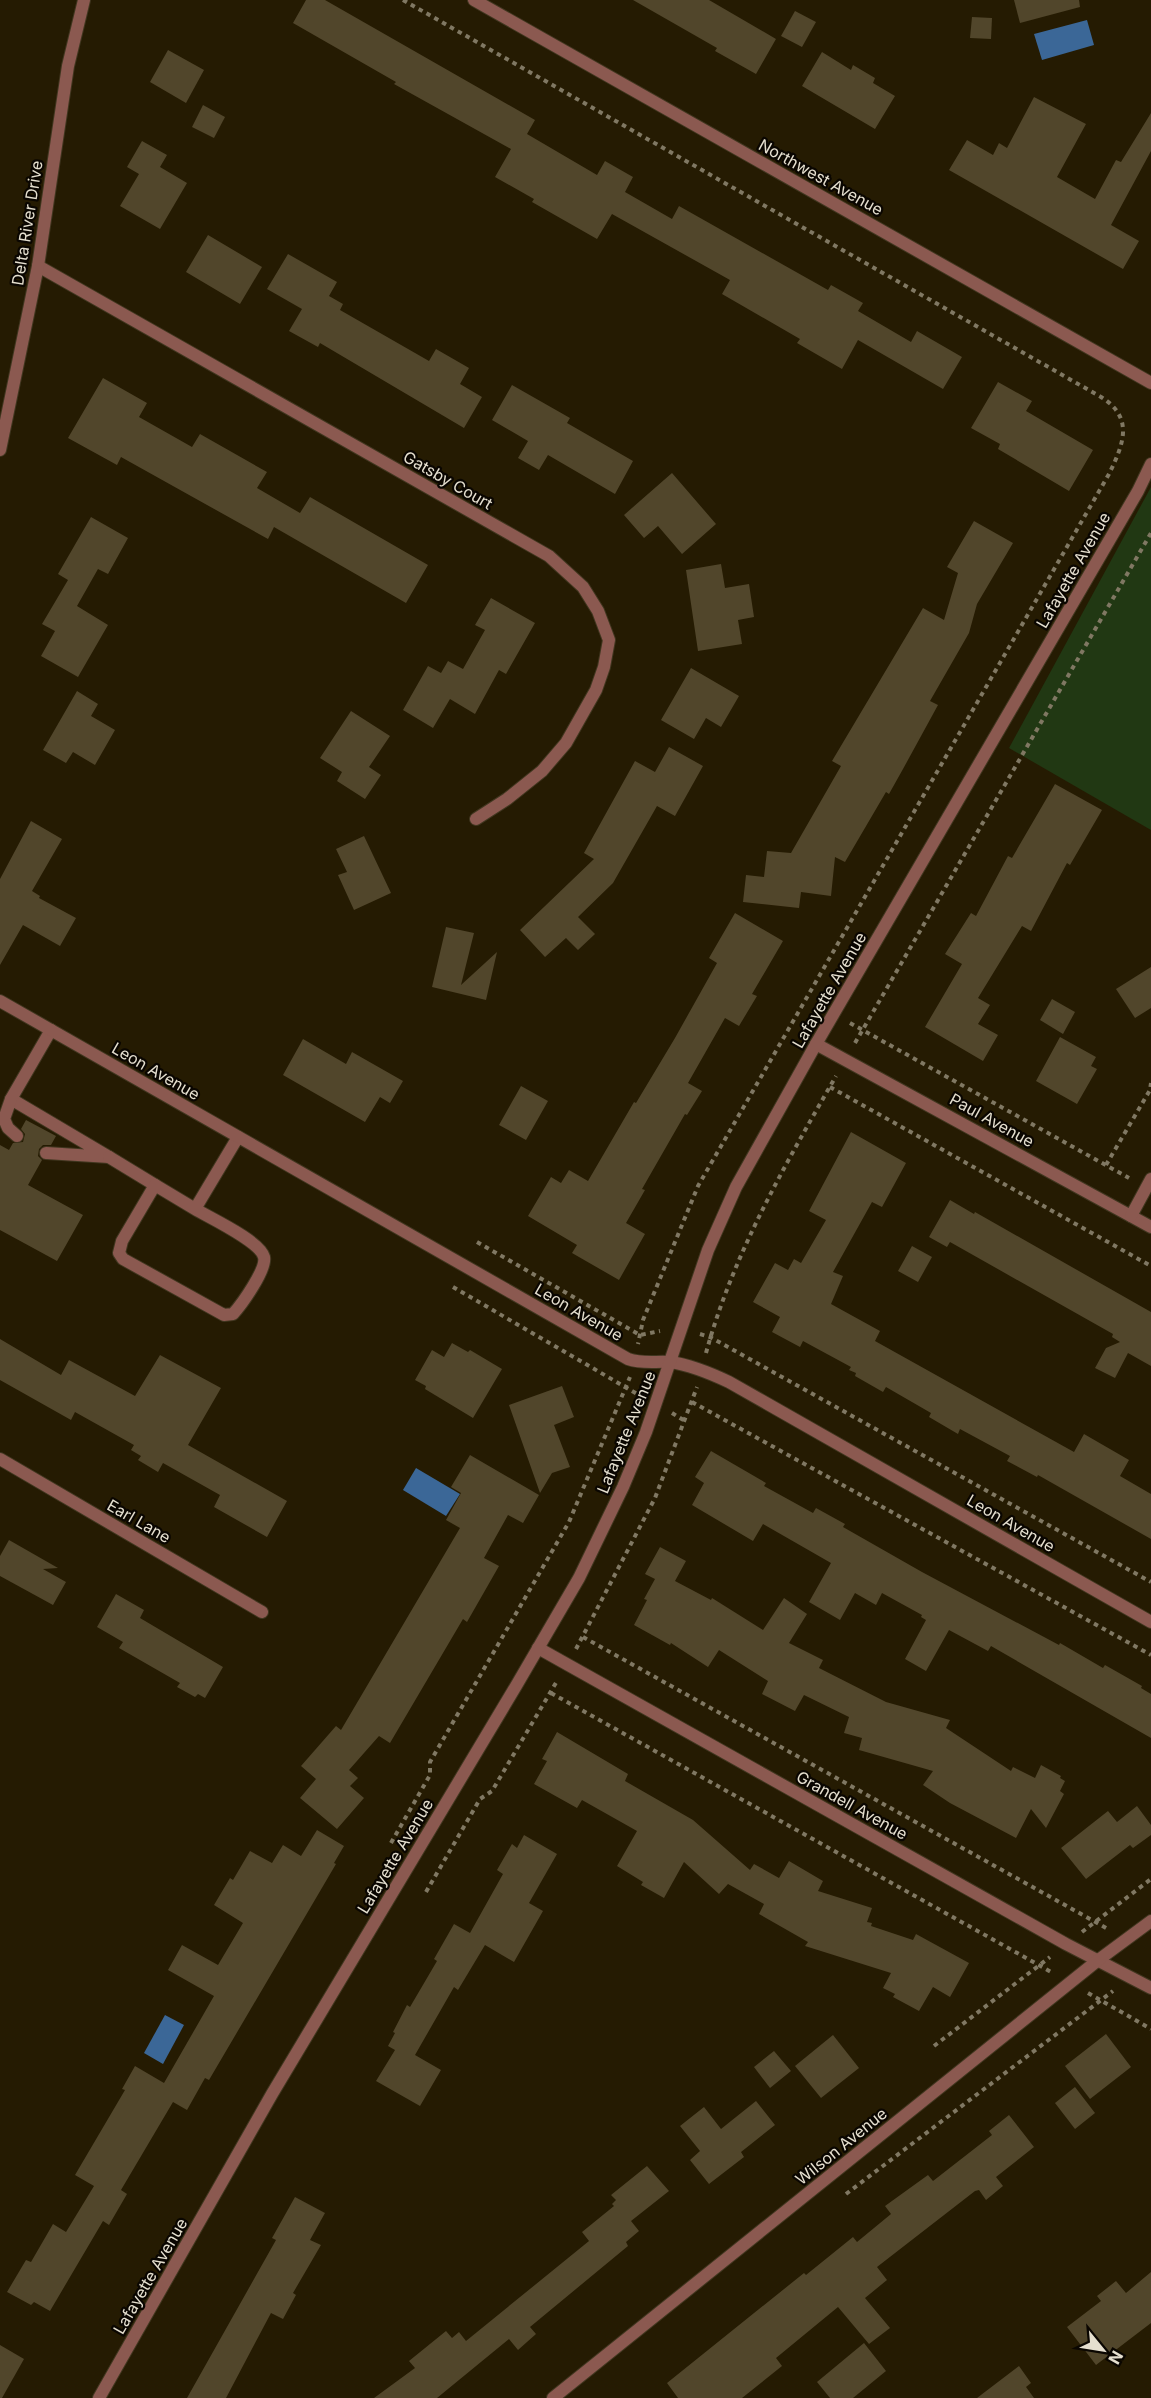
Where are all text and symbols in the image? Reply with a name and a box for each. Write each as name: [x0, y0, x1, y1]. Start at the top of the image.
street label: Northwest Avenue: [755, 135, 887, 219]
street label: Delta River Drive: [7, 159, 47, 287]
street label: Gatsby Court: [400, 446, 496, 514]
street label: Lafayette Avenue: [1032, 509, 1114, 631]
street label: Lafayette Avenue: [788, 929, 870, 1051]
street label: Leon Avenue: [109, 1038, 203, 1104]
street label: Paul Avenue: [946, 1089, 1038, 1151]
street label: Leon Avenue: [532, 1279, 626, 1345]
street label: Lafayette Avenue: [592, 1368, 660, 1496]
street label: Leon Avenue: [964, 1490, 1058, 1556]
street label: Earl Lane: [104, 1495, 174, 1547]
street label: Grandell Avenue: [793, 1766, 911, 1844]
street label: Lafayette Avenue: [353, 1795, 437, 1917]
street label: Wilson Avenue: [791, 2103, 891, 2189]
street label: Lafayette Avenue: [109, 2215, 191, 2337]
north arrow: [1073, 2320, 1133, 2380]
text: N: [1104, 2347, 1128, 2368]

